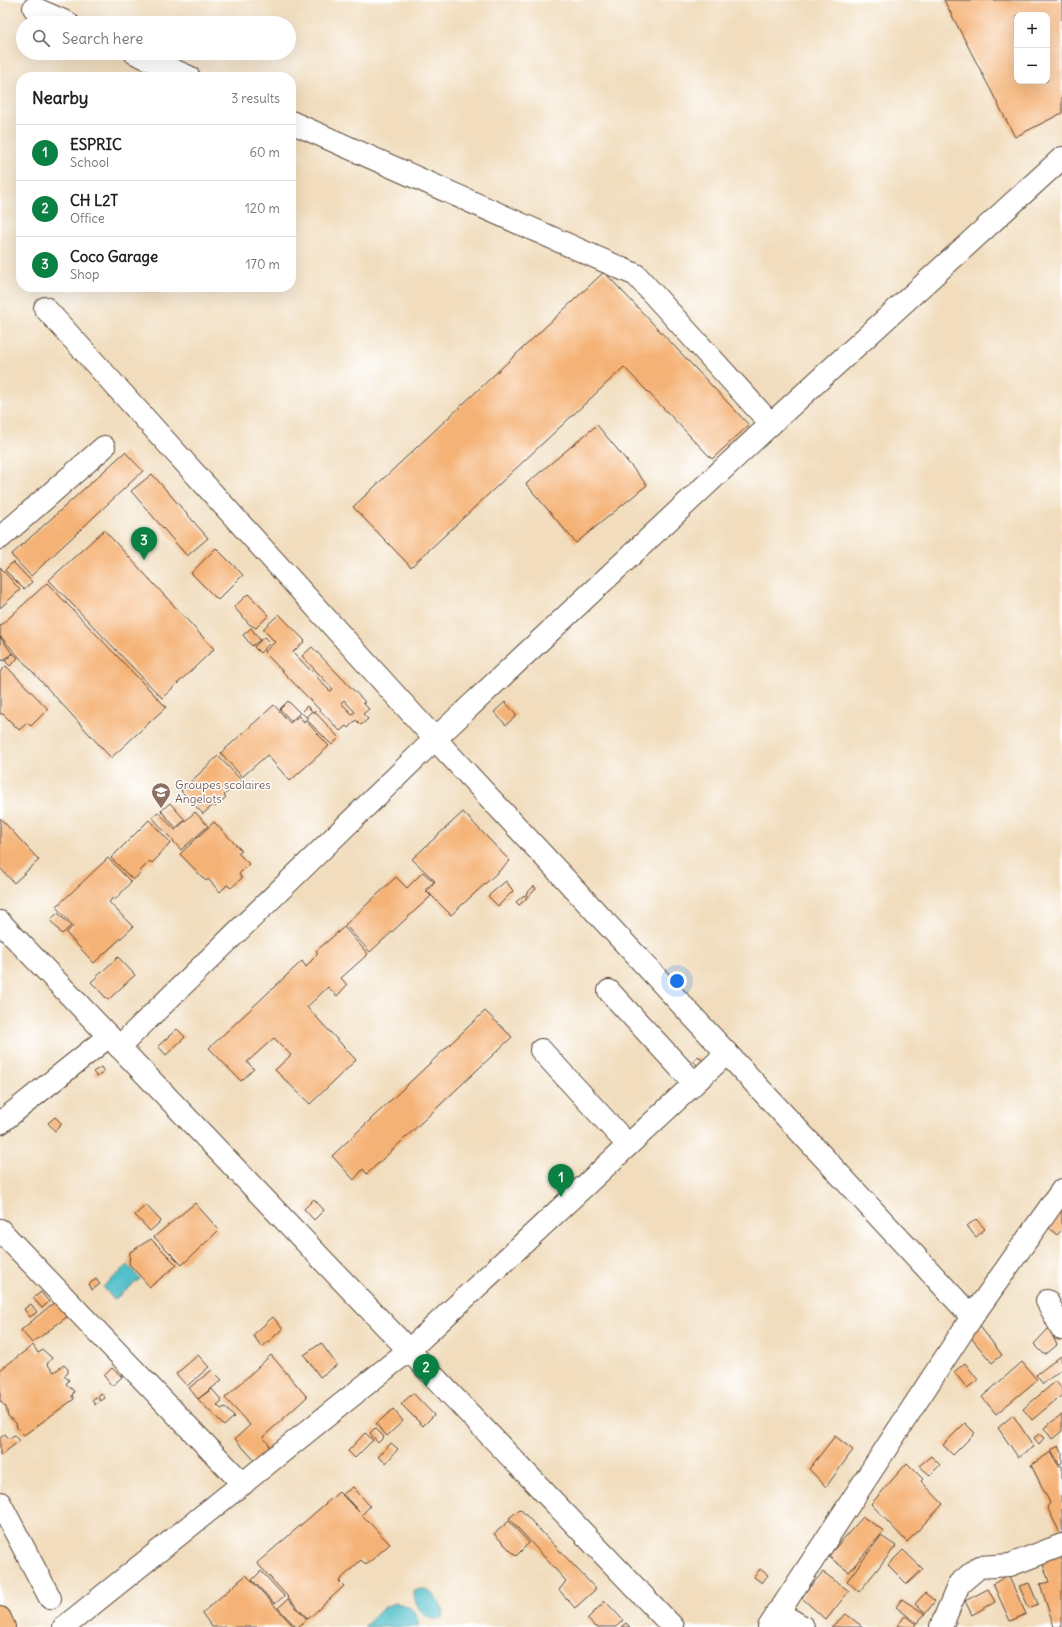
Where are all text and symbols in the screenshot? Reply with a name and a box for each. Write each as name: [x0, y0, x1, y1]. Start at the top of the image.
map controls: [1014, 12, 1050, 84]
button: +: [1014, 12, 1050, 48]
search box: [16, 16, 296, 60]
icon: search: [30, 27, 52, 49]
text: Search here: [62, 29, 143, 48]
button: −: [1014, 48, 1050, 84]
text: Nearby: [32, 87, 88, 109]
text: 3 results: [231, 90, 280, 107]
text: ESPRIC: [70, 135, 122, 154]
text: 1: [42, 144, 48, 161]
text: 60 m: [249, 144, 280, 161]
text: School: [70, 154, 109, 171]
text: CH L2T: [70, 191, 118, 210]
text: 2: [41, 200, 49, 217]
text: 120 m: [245, 200, 280, 217]
text: Office: [70, 210, 105, 227]
text: Coco Garage: [70, 247, 158, 266]
text: 3: [41, 256, 49, 273]
text: 170 m: [245, 256, 280, 273]
text: Shop: [70, 266, 99, 283]
pin: 3: [131, 527, 157, 560]
place label: Groupes scolaires Angelots: [175, 777, 271, 806]
school or university icon: Groupes scolaires Angelots: [150, 781, 172, 809]
your location: [667, 971, 687, 991]
pin: 1: [548, 1164, 574, 1197]
pin: 2: [413, 1354, 439, 1387]

